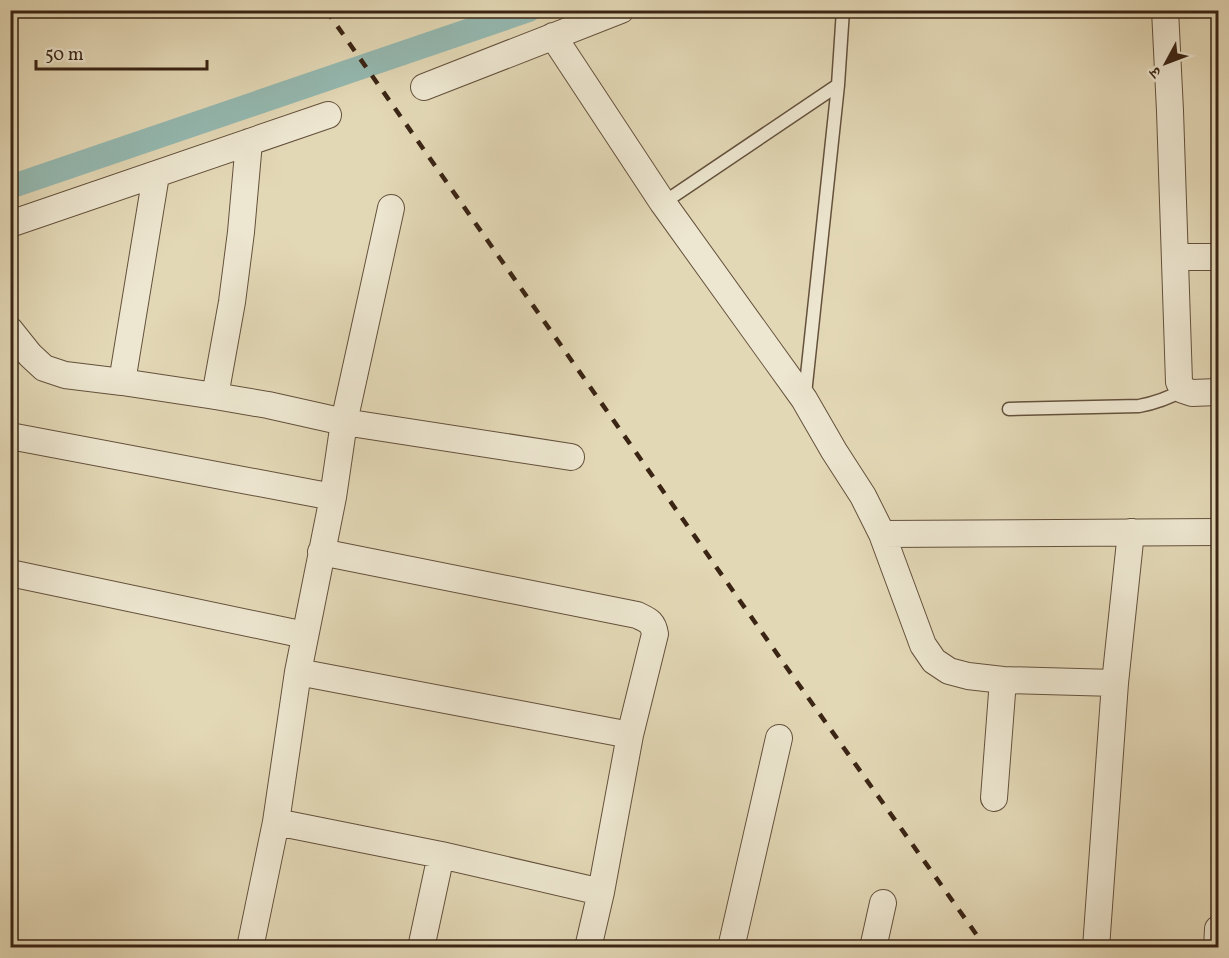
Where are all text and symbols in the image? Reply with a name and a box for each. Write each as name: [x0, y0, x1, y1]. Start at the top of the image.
scale bar: [36, 33, 207, 71]
north arrow: [1136, 33, 1196, 93]
text: 50 m: [45, 43, 84, 68]
text: उ: [1144, 60, 1168, 83]

